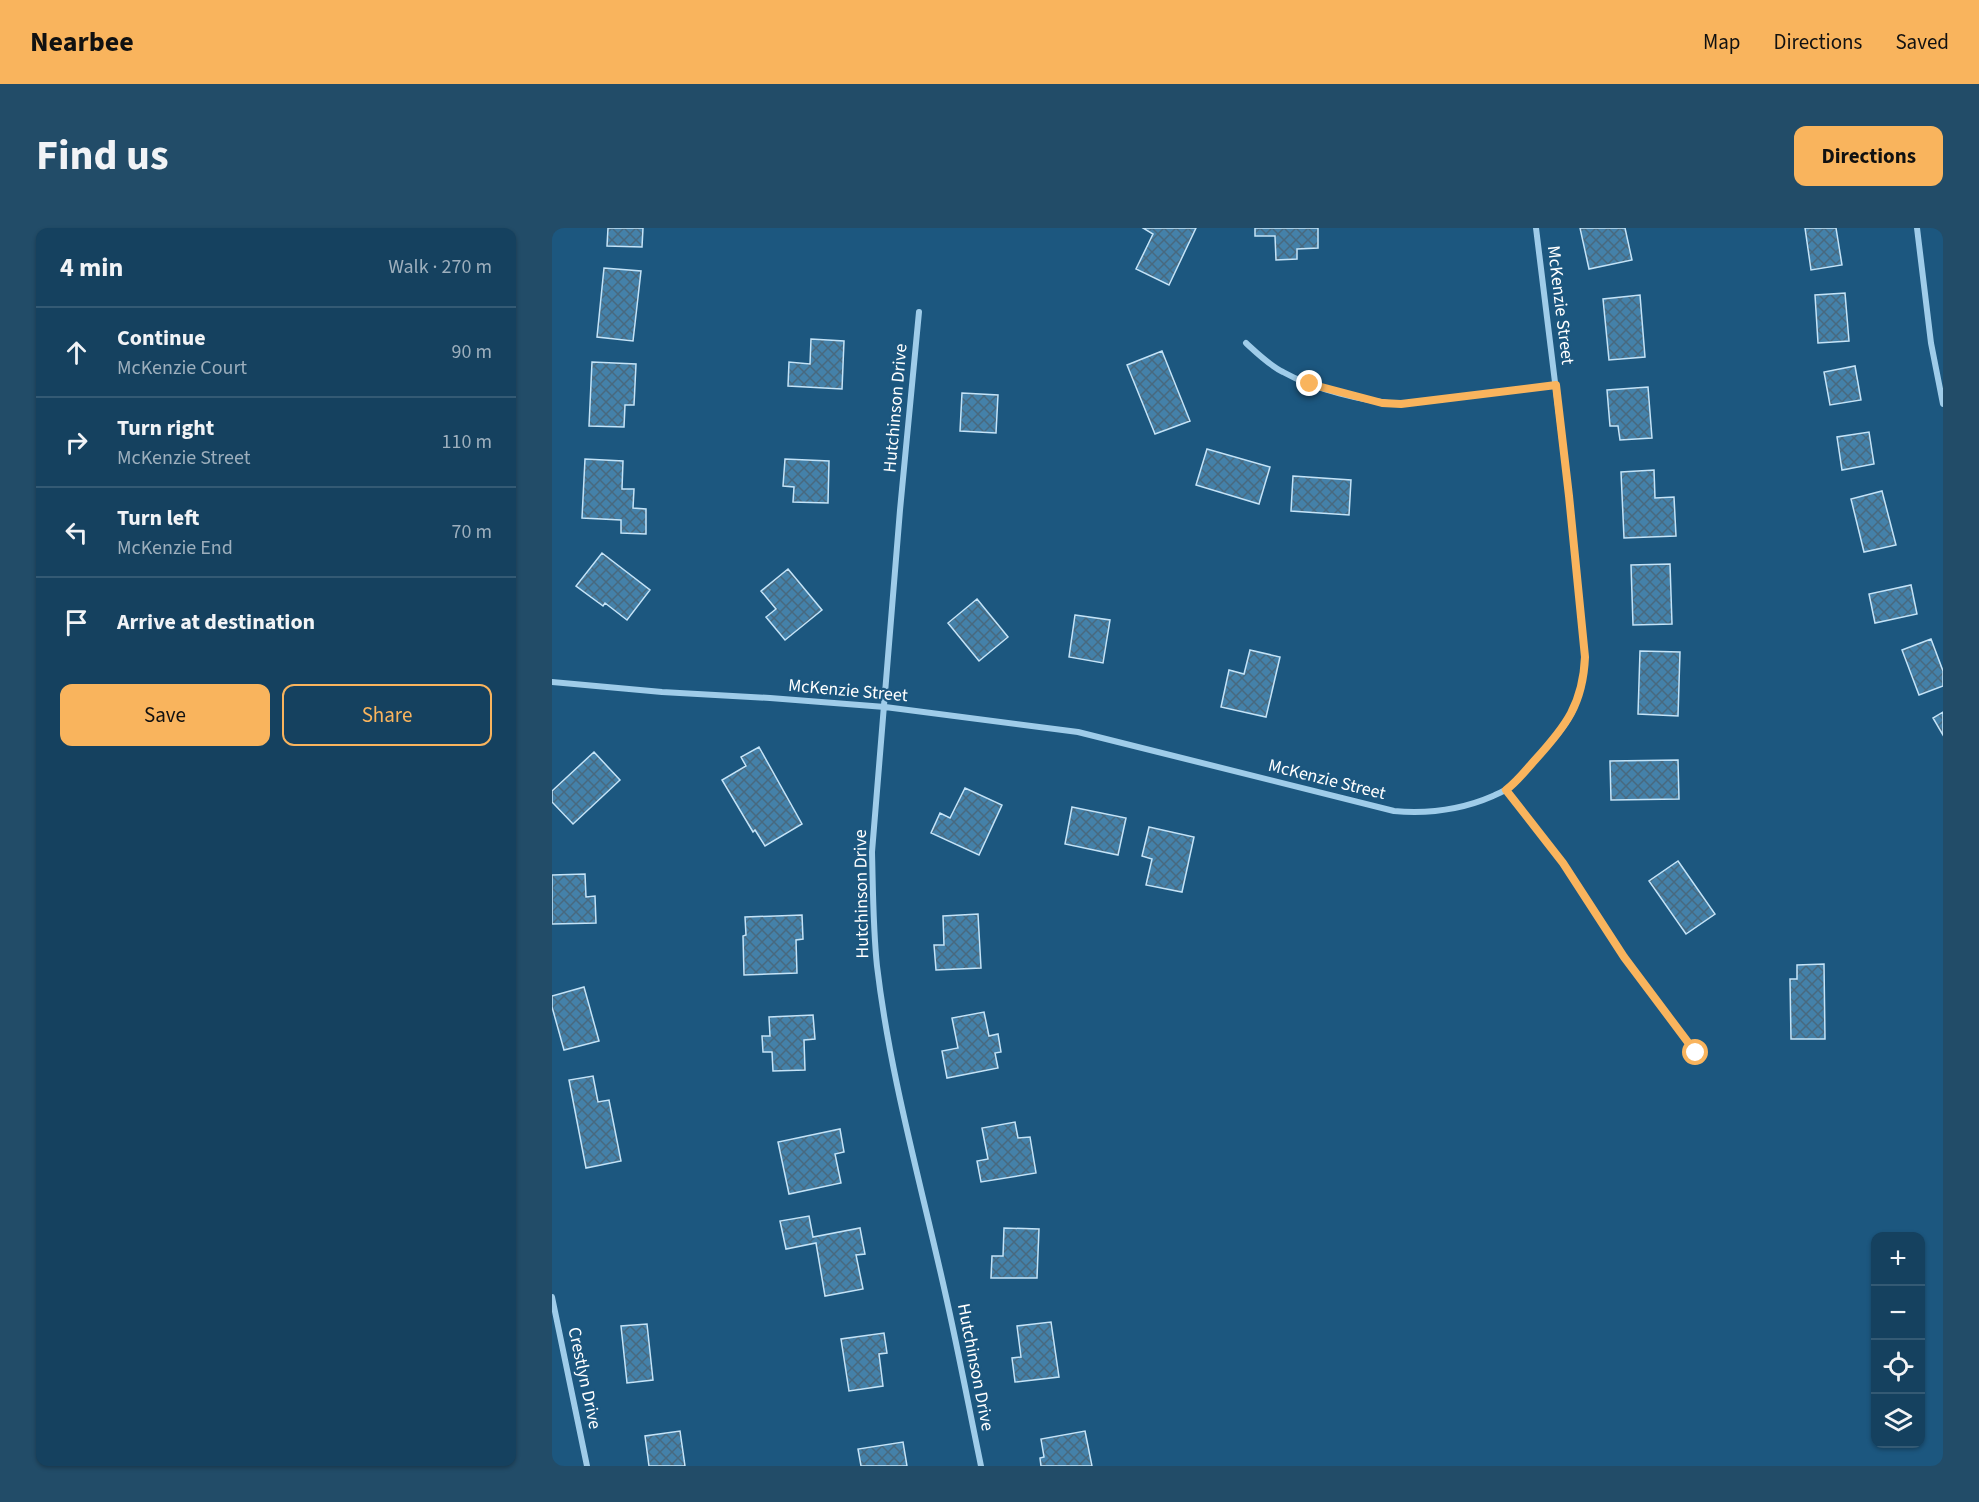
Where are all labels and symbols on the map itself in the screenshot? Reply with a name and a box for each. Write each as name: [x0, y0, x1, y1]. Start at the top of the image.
street label: McKenzie Street: [1541, 244, 1580, 366]
street label: Hutchinson Drive: [877, 342, 914, 474]
route end: [1296, 370, 1322, 396]
street label: McKenzie Street: [787, 673, 909, 708]
street label: McKenzie Street: [1266, 753, 1388, 806]
street label: Hutchinson Drive: [848, 829, 875, 959]
route start: [1682, 1039, 1708, 1065]
street label: Hutchinson Drive: [951, 1301, 1000, 1433]
street label: Crestlyn Drive: [561, 1325, 608, 1432]

